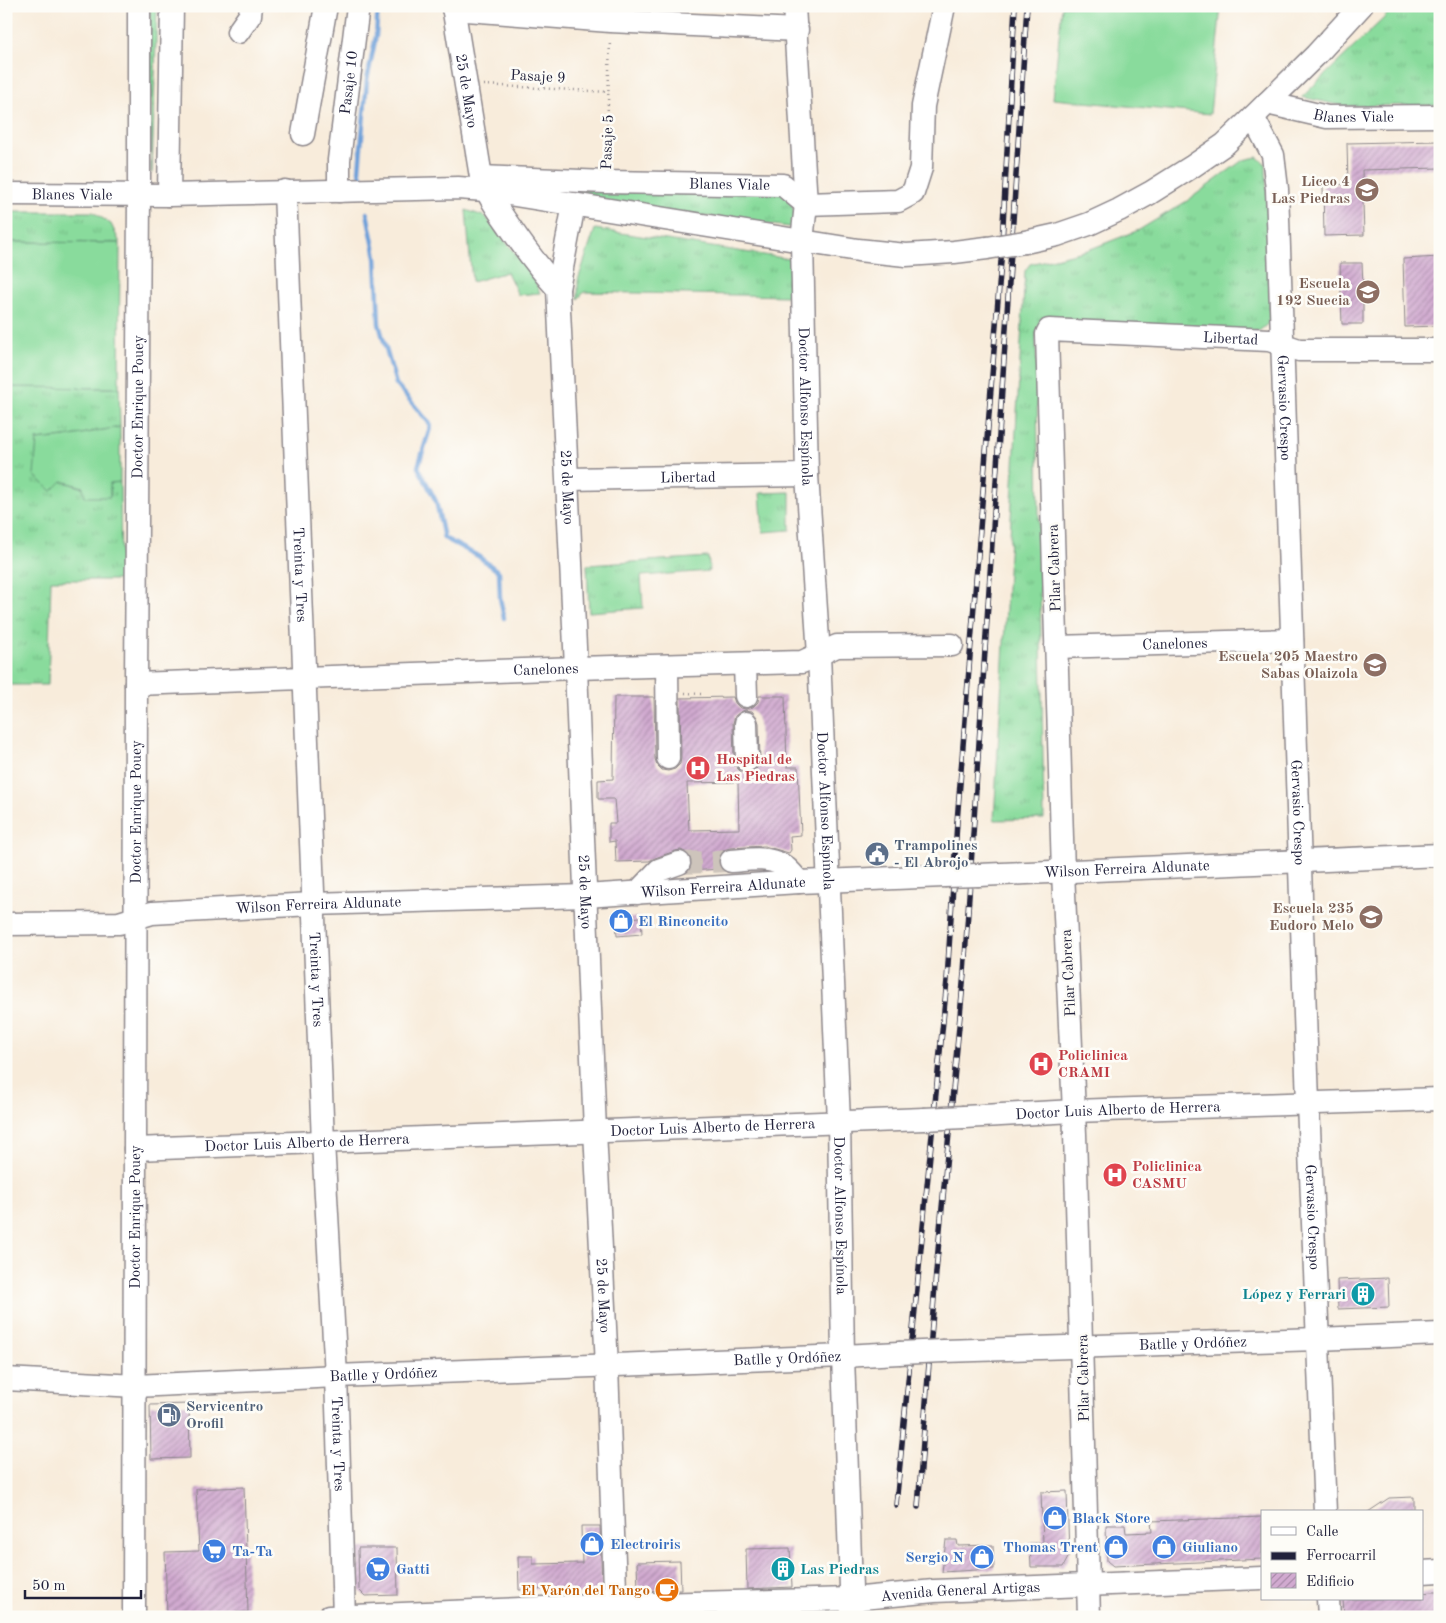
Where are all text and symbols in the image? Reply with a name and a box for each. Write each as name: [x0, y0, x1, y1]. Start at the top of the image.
street label: Pasaje 10: [339, 50, 361, 116]
street label: 25 de Mayo: [452, 53, 479, 129]
street label: Pasaje 9: [510, 69, 566, 86]
street label: Blanes Viale: [1311, 108, 1394, 126]
street label: Pasaje 5: [600, 114, 617, 170]
place label: Liceo 4 Las Piedras: [1271, 175, 1350, 207]
street label: Blanes Viale: [689, 177, 770, 194]
school or university icon: Liceo 4 Las Piedras: [1354, 177, 1380, 203]
street label: Blanes Viale: [31, 188, 113, 204]
place label: Escuela 192 Suecia: [1276, 277, 1350, 309]
school or university icon: Escuela 192 Suecia: [1355, 279, 1381, 305]
street label: Doctor Alfonso Espínola: [795, 327, 814, 487]
street label: Libertad: [1203, 331, 1259, 349]
street label: Doctor Enrique Pouey: [131, 335, 147, 479]
street label: Gervasio Crespo: [1274, 355, 1292, 461]
street label: 25 de Mayo: [557, 450, 575, 525]
street label: Libertad: [660, 471, 716, 486]
street label: Pilar Cabrera: [1046, 523, 1065, 612]
street label: Treinta y Tres: [289, 527, 308, 623]
street label: Canelones: [1142, 637, 1208, 653]
place label: Escuela 205 Maestro Sabas Olaizola: [1218, 650, 1358, 682]
school or university icon: Escuela 205 Maestro Sabas Olaizola: [1362, 652, 1388, 678]
street label: Canelones: [513, 662, 579, 679]
street label: Doctor Alfonso Espínola: [813, 731, 835, 891]
street label: Doctor Enrique Pouey: [130, 740, 145, 884]
place label: Hospital de Las Piedras: [716, 753, 795, 785]
hospital icon: Hospital de Las Piedras: [685, 755, 711, 781]
street label: Gervasio Crespo: [1287, 759, 1306, 866]
place label: Trampolines - El Abrojo: [894, 839, 978, 871]
public building icon: Trampolines - El Abrojo: [864, 841, 890, 867]
street label: 25 de Mayo: [575, 854, 593, 930]
street label: Wilson Ferreira Aldunate: [1044, 859, 1210, 881]
street label: Wilson Ferreira Aldunate: [640, 876, 806, 901]
street label: Wilson Ferreira Aldunate: [235, 895, 402, 917]
place label: Escuela 235 Eudoro Melo: [1269, 902, 1354, 934]
school or university icon: Escuela 235 Eudoro Melo: [1358, 904, 1384, 930]
shop icon: El Rinconcito: [608, 908, 634, 934]
place label: El Rinconcito: [638, 915, 728, 930]
street label: Pilar Cabrera: [1060, 928, 1079, 1017]
street label: Treinta y Tres: [306, 932, 324, 1027]
place label: Policlinica CRAMI: [1058, 1049, 1128, 1081]
hospital icon: Policlinica CRAMI: [1028, 1051, 1054, 1077]
street label: Doctor Luis Alberto de Herrera: [1015, 1100, 1221, 1123]
street label: Doctor Luis Alberto de Herrera: [610, 1117, 816, 1140]
street label: Doctor Luis Alberto de Herrera: [204, 1133, 410, 1155]
street label: Doctor Alfonso Espínola: [830, 1136, 848, 1296]
street label: Doctor Enrique Pouey: [129, 1145, 144, 1289]
place label: Policlinica CASMU: [1132, 1160, 1202, 1192]
hospital icon: Policlinica CASMU: [1102, 1162, 1128, 1188]
street label: Gervasio Crespo: [1302, 1164, 1321, 1270]
street label: 25 de Mayo: [592, 1258, 611, 1333]
building icon: López y Ferrari: [1350, 1281, 1376, 1307]
place label: López y Ferrari: [1242, 1288, 1346, 1303]
street label: Pilar Cabrera: [1076, 1333, 1093, 1422]
street label: Batlle y Ordóñez: [1139, 1335, 1247, 1354]
street label: Batlle y Ordóñez: [733, 1350, 842, 1369]
street label: Batlle y Ordóñez: [329, 1366, 438, 1385]
street label: Treinta y Tres: [328, 1396, 346, 1492]
place label: Servicentro Orofil: [186, 1400, 263, 1432]
fuel station icon: Servicentro Orofil: [156, 1402, 182, 1428]
shop icon: Black Store: [1042, 1505, 1068, 1531]
legend: [1261, 1510, 1424, 1600]
place label: Black Store: [1072, 1512, 1150, 1527]
text: Calle: [1306, 1525, 1339, 1540]
shop icon: Electroiris: [579, 1531, 605, 1557]
shop icon: Thomas Trent: [1103, 1534, 1129, 1560]
shop icon: Giuliano: [1151, 1534, 1177, 1560]
supermarket icon: Ta-Ta: [201, 1538, 227, 1564]
place label: Electroiris: [610, 1538, 680, 1553]
place label: Thomas Trent: [1003, 1541, 1099, 1556]
place label: Giuliano: [1182, 1541, 1238, 1556]
shop icon: Sergio N: [969, 1544, 995, 1570]
place label: Ta-Ta: [232, 1545, 273, 1560]
text: Ferrocarril: [1306, 1549, 1376, 1564]
place label: Sergio N: [905, 1551, 965, 1566]
supermarket icon: Gatti: [365, 1556, 391, 1582]
building icon: Las Piedras: [770, 1556, 796, 1582]
place label: Gatti: [396, 1563, 430, 1578]
place label: Las Piedras: [800, 1563, 879, 1578]
scale bar: [25, 1568, 141, 1600]
text: Edificio: [1306, 1575, 1354, 1590]
cafe icon: El Varón del Tango: [654, 1577, 680, 1603]
text: 50 m: [32, 1579, 66, 1594]
street label: Avenida General Artigas: [880, 1581, 1040, 1605]
place label: El Varón del Tango: [521, 1584, 650, 1599]

